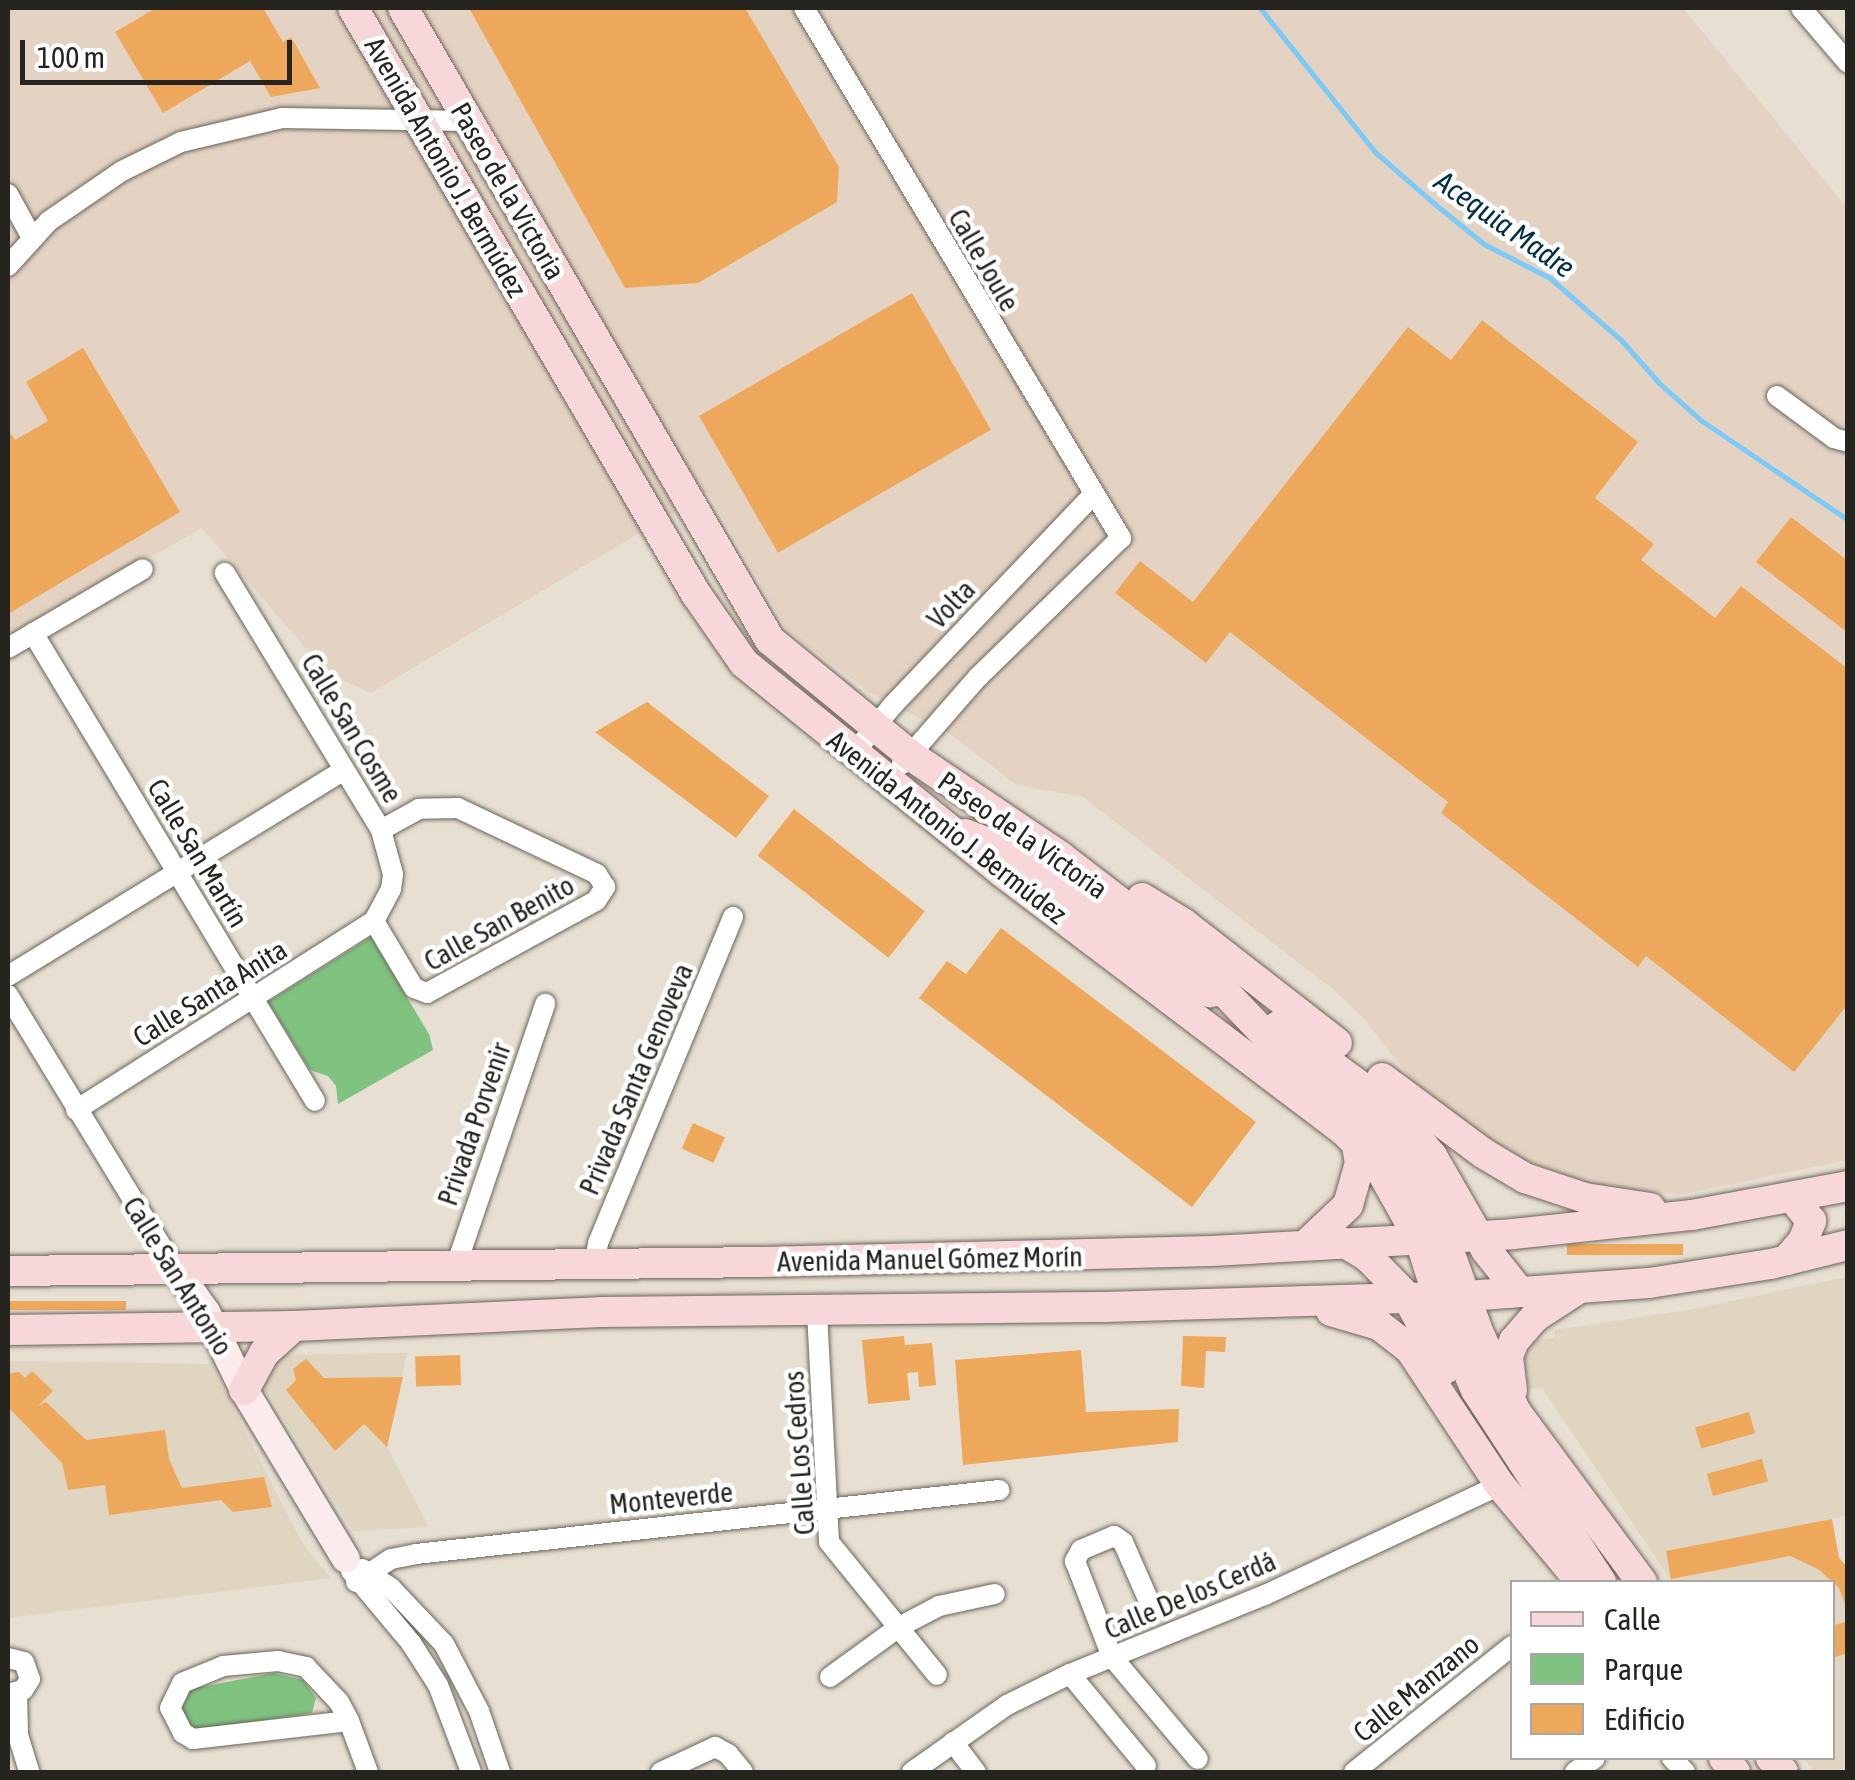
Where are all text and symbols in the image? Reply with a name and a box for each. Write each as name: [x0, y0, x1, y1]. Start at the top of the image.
scale bar: [25, 20, 298, 82]
street label: Avenida Antonio J. Bermúdez: [358, 31, 534, 303]
text: 100 m: [37, 40, 105, 74]
street label: Paseo de la Victoria: [444, 96, 572, 286]
water label: Acequia Madre: [1428, 163, 1582, 285]
street label: Calle Joule: [941, 203, 1027, 317]
street label: Volta: [920, 573, 982, 635]
street label: Calle San Cosme: [294, 648, 410, 808]
street label: Avenida Antonio J. Bermúdez: [821, 723, 1073, 931]
street label: Paseo de la Victoria: [932, 764, 1114, 906]
street label: Calle San Martín: [141, 773, 255, 933]
street label: Calle San Benito: [418, 868, 580, 978]
street label: Calle Santa Anita: [127, 932, 293, 1054]
street label: Privada Santa Genoveva: [572, 958, 700, 1200]
street label: Privada Porvenir: [430, 1038, 518, 1210]
street label: Calle San Antonio: [116, 1191, 240, 1361]
street label: Avenida Manuel Gómez Morín: [777, 1240, 1083, 1278]
street label: Calle Los Cedros: [777, 1370, 821, 1536]
street label: Monteverde: [608, 1475, 734, 1521]
street label: Calle De los Cerdá: [1099, 1544, 1281, 1646]
legend: [1510, 1580, 1835, 1760]
text: Calle: [1604, 1602, 1661, 1636]
street label: Calle Manzano: [1346, 1627, 1486, 1749]
text: Parque: [1604, 1652, 1683, 1686]
text: Edificio: [1604, 1702, 1685, 1736]

